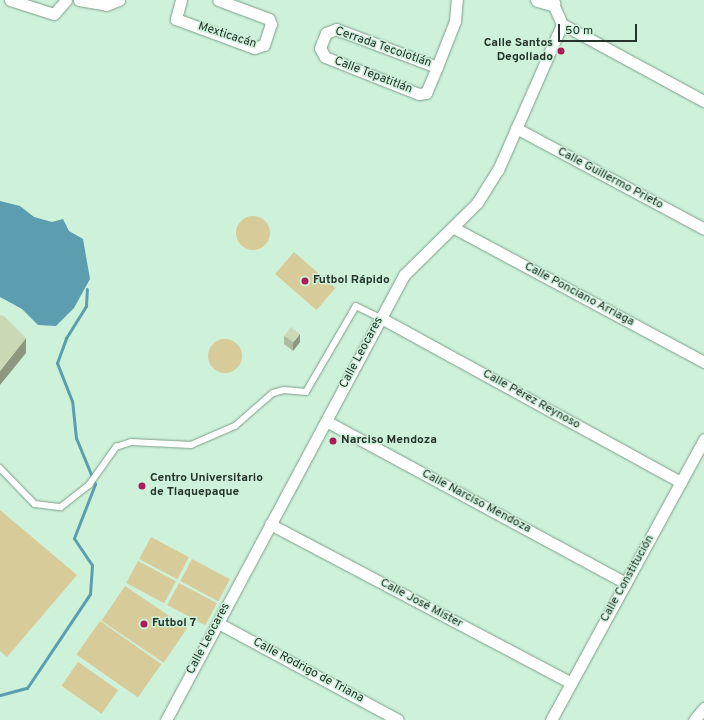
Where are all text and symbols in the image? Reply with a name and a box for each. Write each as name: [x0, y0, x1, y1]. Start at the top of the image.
scale bar: [560, 16, 639, 42]
street label: Mexticacán: [196, 20, 258, 52]
text: 50 m: [565, 23, 593, 39]
street label: Cerrada Tecolotlán: [333, 25, 433, 71]
place label: Calle Santos Degollado: [484, 37, 553, 65]
marker: Calle Santos Degollado: [556, 46, 566, 56]
street label: Calle Tepatitlán: [332, 54, 414, 98]
street label: Calle Guillermo Prieto: [555, 145, 665, 213]
street label: Calle Ponciano Arriaga: [521, 260, 637, 330]
place label: Futbol Rápido: [313, 274, 390, 288]
marker: Futbol Rápido: [300, 276, 310, 286]
street label: Calle Leocares: [337, 315, 387, 391]
street label: Calle Pérez Reynoso: [480, 367, 582, 433]
place label: Narciso Mendoza: [341, 434, 437, 448]
marker: Narciso Mendoza: [328, 436, 338, 446]
street label: Calle Narciso Mendoza: [419, 467, 533, 537]
place label: Centro Universitario de Tlaquepaque: [150, 472, 263, 500]
marker: Centro Universitario de Tlaquepaque: [137, 481, 147, 491]
street label: Calle Constitución: [598, 533, 658, 625]
street label: Calle José Mister: [377, 576, 465, 632]
street label: Calle Leocares: [184, 601, 234, 677]
place label: Futbol 7: [152, 617, 196, 631]
marker: Futbol 7: [139, 619, 149, 629]
street label: Calle Rodrigo de Triana: [250, 636, 366, 706]

